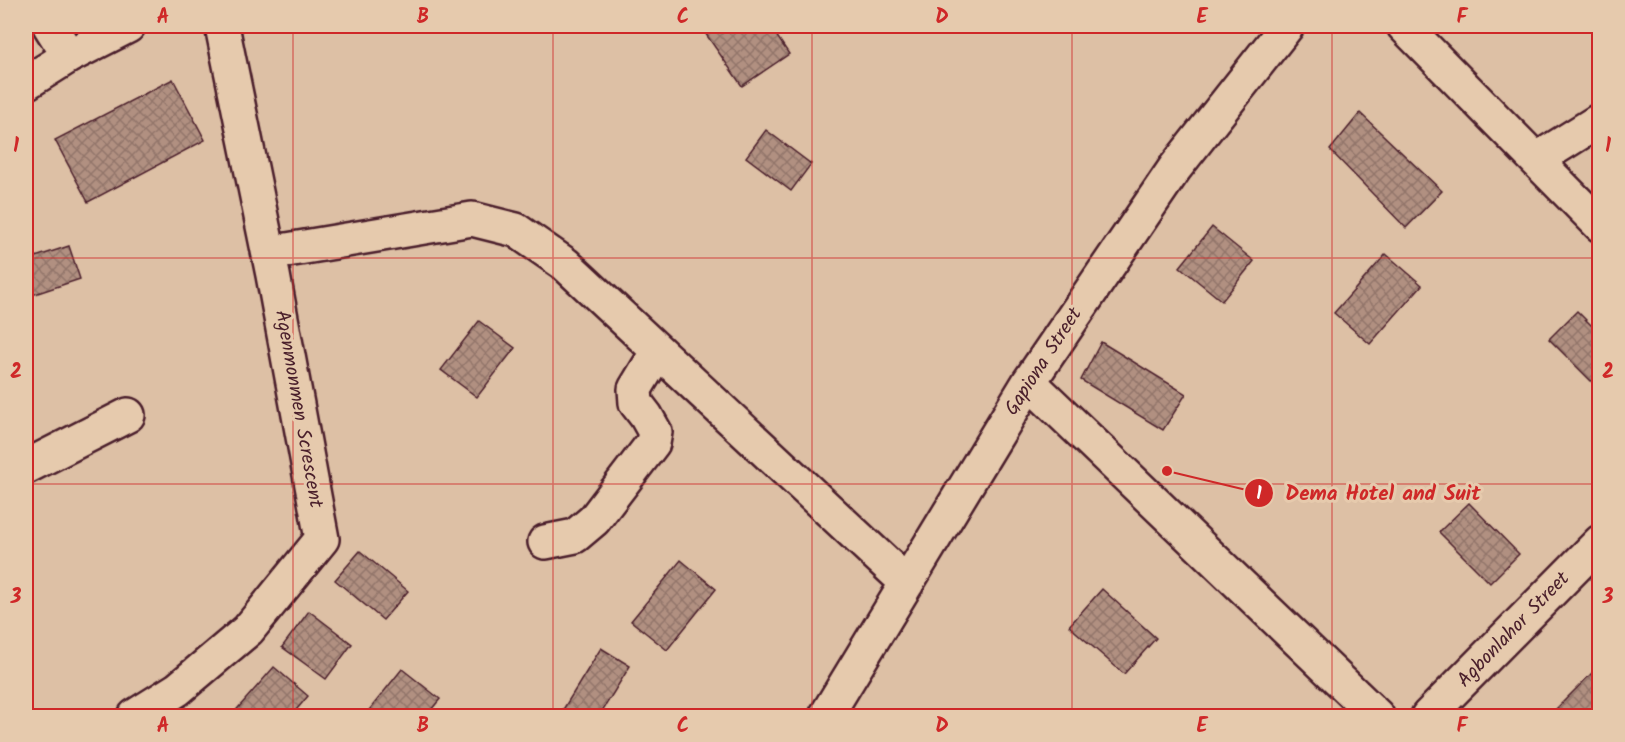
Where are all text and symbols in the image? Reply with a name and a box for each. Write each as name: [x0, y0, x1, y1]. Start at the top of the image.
text: A: [157, 2, 169, 34]
text: B: [417, 2, 429, 34]
text: C: [677, 2, 689, 34]
text: D: [935, 2, 949, 34]
text: E: [1196, 2, 1208, 34]
text: F: [1457, 2, 1469, 34]
text: 1: [13, 131, 19, 163]
text: 1: [1605, 131, 1611, 163]
street label: Gapiona Street: [997, 301, 1091, 423]
street label: Agenmonmen Screscent: [265, 307, 331, 511]
text: 2: [10, 357, 22, 389]
text: 2: [1602, 357, 1614, 389]
callout: Dema Hotel and Suit: [1244, 473, 1493, 512]
text: Dema Hotel and Suit: [1285, 478, 1481, 511]
text: 1: [1256, 480, 1262, 509]
street label: Agbonlahor Street: [1450, 564, 1578, 696]
text: 3: [10, 582, 22, 614]
text: 3: [1602, 582, 1614, 614]
text: A: [157, 711, 169, 742]
text: B: [417, 711, 429, 742]
text: C: [677, 711, 689, 742]
text: D: [935, 711, 949, 742]
text: E: [1196, 711, 1208, 742]
text: F: [1457, 711, 1469, 742]

